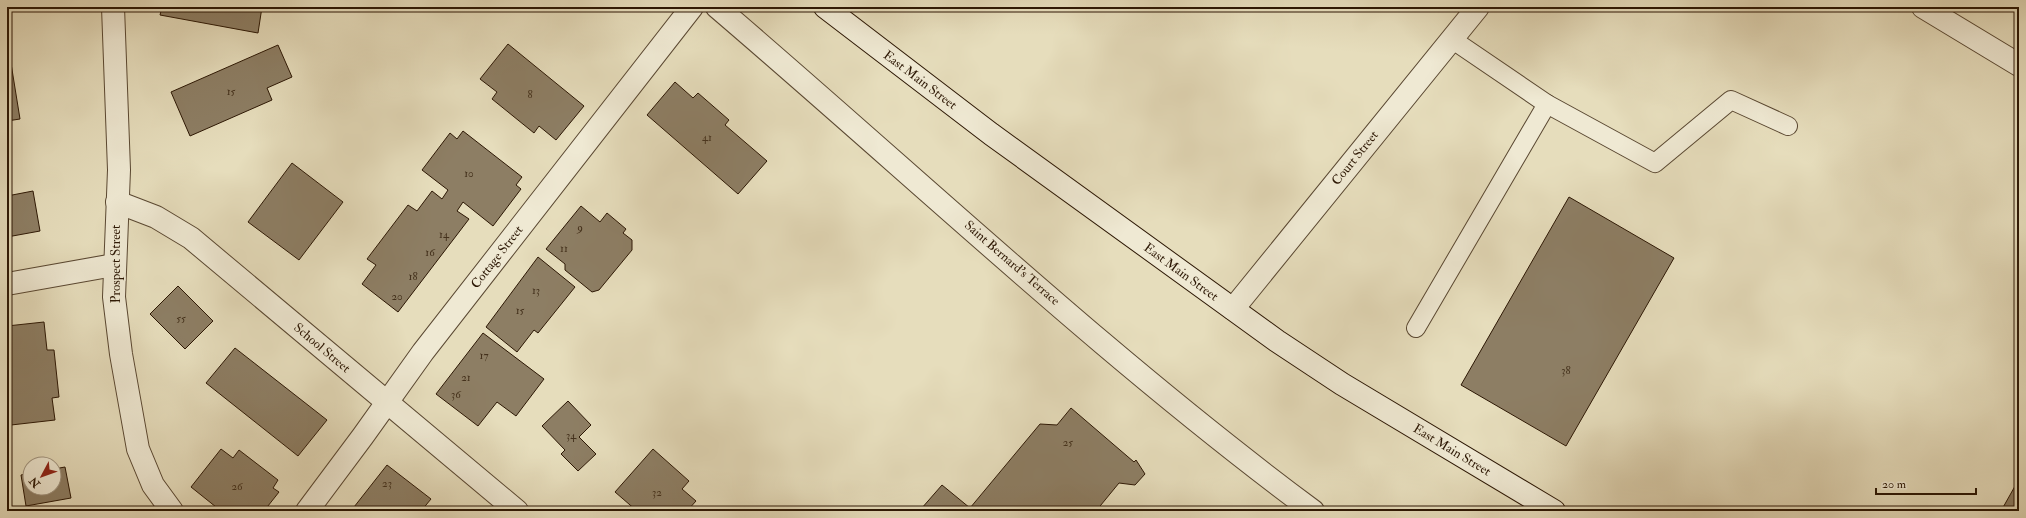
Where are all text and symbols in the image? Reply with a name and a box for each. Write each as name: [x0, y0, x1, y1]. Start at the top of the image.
street label: East Main Street: [880, 47, 960, 113]
house number: 15: [227, 85, 236, 98]
house number: 8: [527, 88, 533, 101]
street label: Court Street: [1328, 127, 1382, 189]
house number: 41: [702, 131, 712, 144]
house number: 10: [464, 167, 474, 180]
street label: Saint Bernard's Terrace: [961, 217, 1063, 309]
house number: 9: [576, 221, 583, 234]
street label: Cottage Street: [467, 222, 527, 292]
street label: Prospect Street: [108, 225, 125, 303]
house number: 14: [439, 228, 450, 241]
street label: East Main Street: [1141, 240, 1221, 304]
house number: 11: [560, 242, 568, 255]
house number: 16: [425, 246, 436, 259]
house number: 18: [408, 270, 418, 283]
house number: 13: [532, 284, 540, 297]
house number: 20: [391, 290, 403, 303]
house number: 15: [516, 304, 525, 317]
house number: 55: [176, 312, 186, 325]
street label: School Street: [290, 320, 354, 376]
house number: 17: [480, 349, 488, 362]
house number: 38: [1561, 364, 1571, 377]
house number: 21: [461, 371, 471, 384]
house number: 36: [451, 388, 462, 401]
street label: East Main Street: [1410, 420, 1494, 480]
house number: 34: [566, 429, 577, 442]
house number: 25: [1063, 436, 1073, 449]
north arrow: [22, 456, 62, 496]
scale bar: [1876, 470, 1976, 496]
text: N: [26, 473, 44, 491]
house number: 23: [382, 477, 392, 490]
text: 20 m: [1882, 477, 1907, 492]
house number: 26: [231, 480, 244, 493]
house number: 32: [652, 486, 662, 499]

